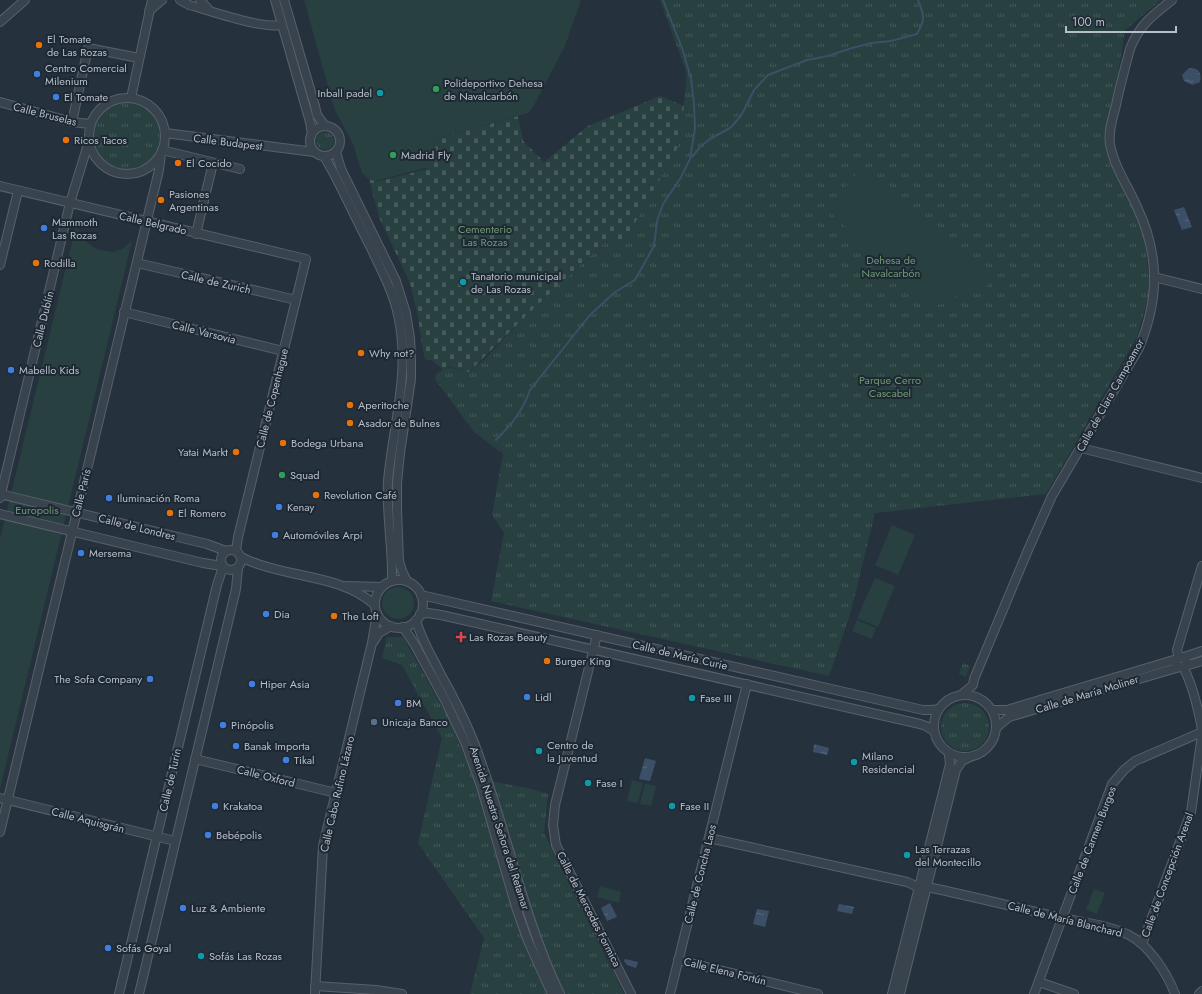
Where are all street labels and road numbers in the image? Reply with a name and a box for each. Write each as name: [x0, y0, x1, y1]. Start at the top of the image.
street label: Calle Bruselas: [12, 98, 79, 130]
street label: Calle Budapest: [193, 130, 264, 154]
street label: Calle Belgrado: [118, 207, 188, 239]
street label: Calle de Zurich: [180, 266, 252, 298]
street label: Calle Dublín: [28, 289, 58, 349]
street label: Calle Varsovia: [170, 316, 238, 348]
street label: Calle de Clara Campoamor: [1072, 335, 1148, 454]
street label: Calle de Copenhague: [252, 346, 292, 449]
street label: Calle París: [67, 467, 95, 519]
street label: Calle de Londres: [97, 510, 178, 544]
street label: Calle de María Curie: [631, 636, 729, 674]
street label: Calle de María Moliner: [1033, 671, 1141, 717]
street label: Calle Cabo Rufino Lázaro: [316, 734, 358, 854]
street label: Avenida Nuestra Señora del Retamar: [466, 744, 534, 912]
street label: Calle de Turín: [155, 747, 185, 813]
street label: Calle Oxford: [235, 761, 297, 791]
street label: Calle de Carmen Burgos: [1064, 783, 1120, 896]
street label: Calle Aquisgrán: [50, 803, 126, 837]
street label: Calle de Concepción Arenal: [1137, 810, 1197, 940]
street label: Calle de Concha Laos: [680, 822, 720, 925]
street label: Calle de Mercedes Formica: [553, 848, 625, 970]
street label: Calle de María Blanchard: [1006, 897, 1124, 941]
street label: Calle Elena Fortún: [682, 953, 768, 989]

